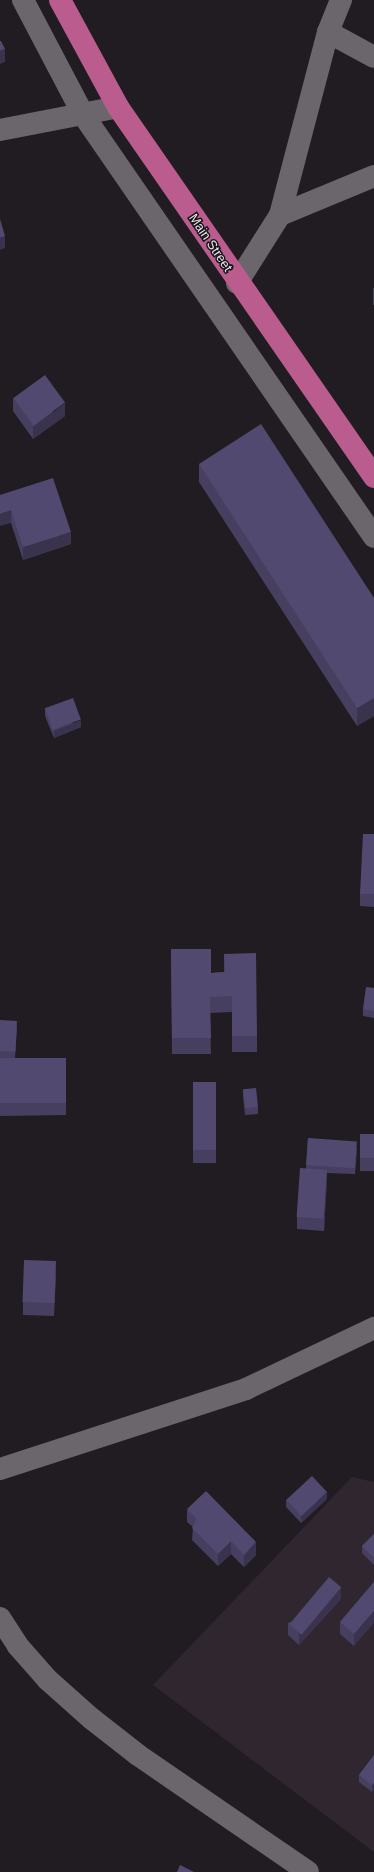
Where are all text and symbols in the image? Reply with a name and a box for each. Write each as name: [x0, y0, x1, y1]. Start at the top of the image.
street label: Main Street: [185, 211, 235, 275]

